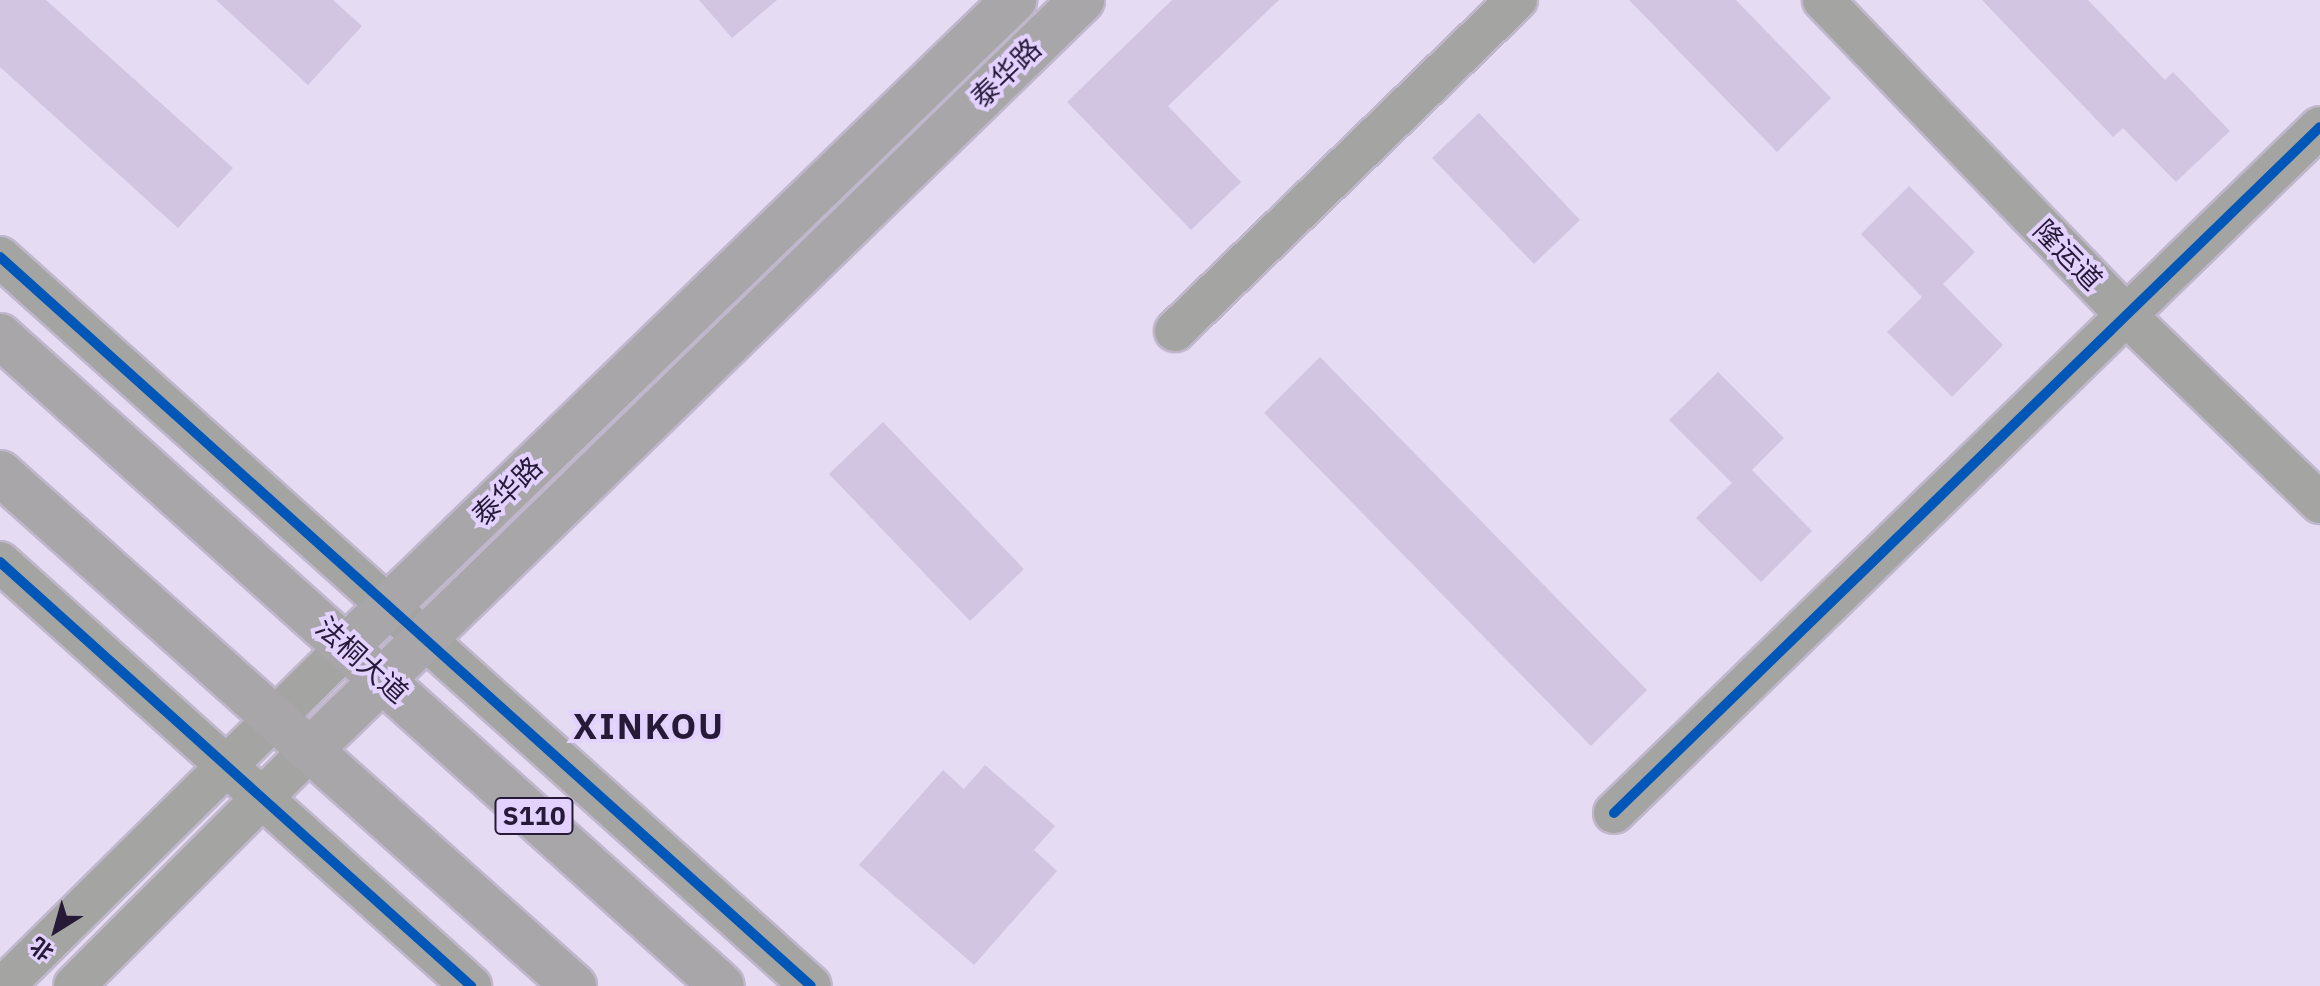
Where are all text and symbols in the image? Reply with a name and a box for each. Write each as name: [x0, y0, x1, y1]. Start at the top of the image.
street label: 泰华路: [964, 32, 1048, 114]
street label: 隆运道: [2027, 213, 2109, 297]
street label: 泰华路: [465, 450, 549, 532]
street label: 法桐大道: [309, 610, 415, 710]
district label: XINKOU: [573, 704, 725, 748]
road number: S110: [494, 794, 574, 838]
north arrow: [16, 890, 96, 970]
text: 北: [24, 931, 59, 968]

